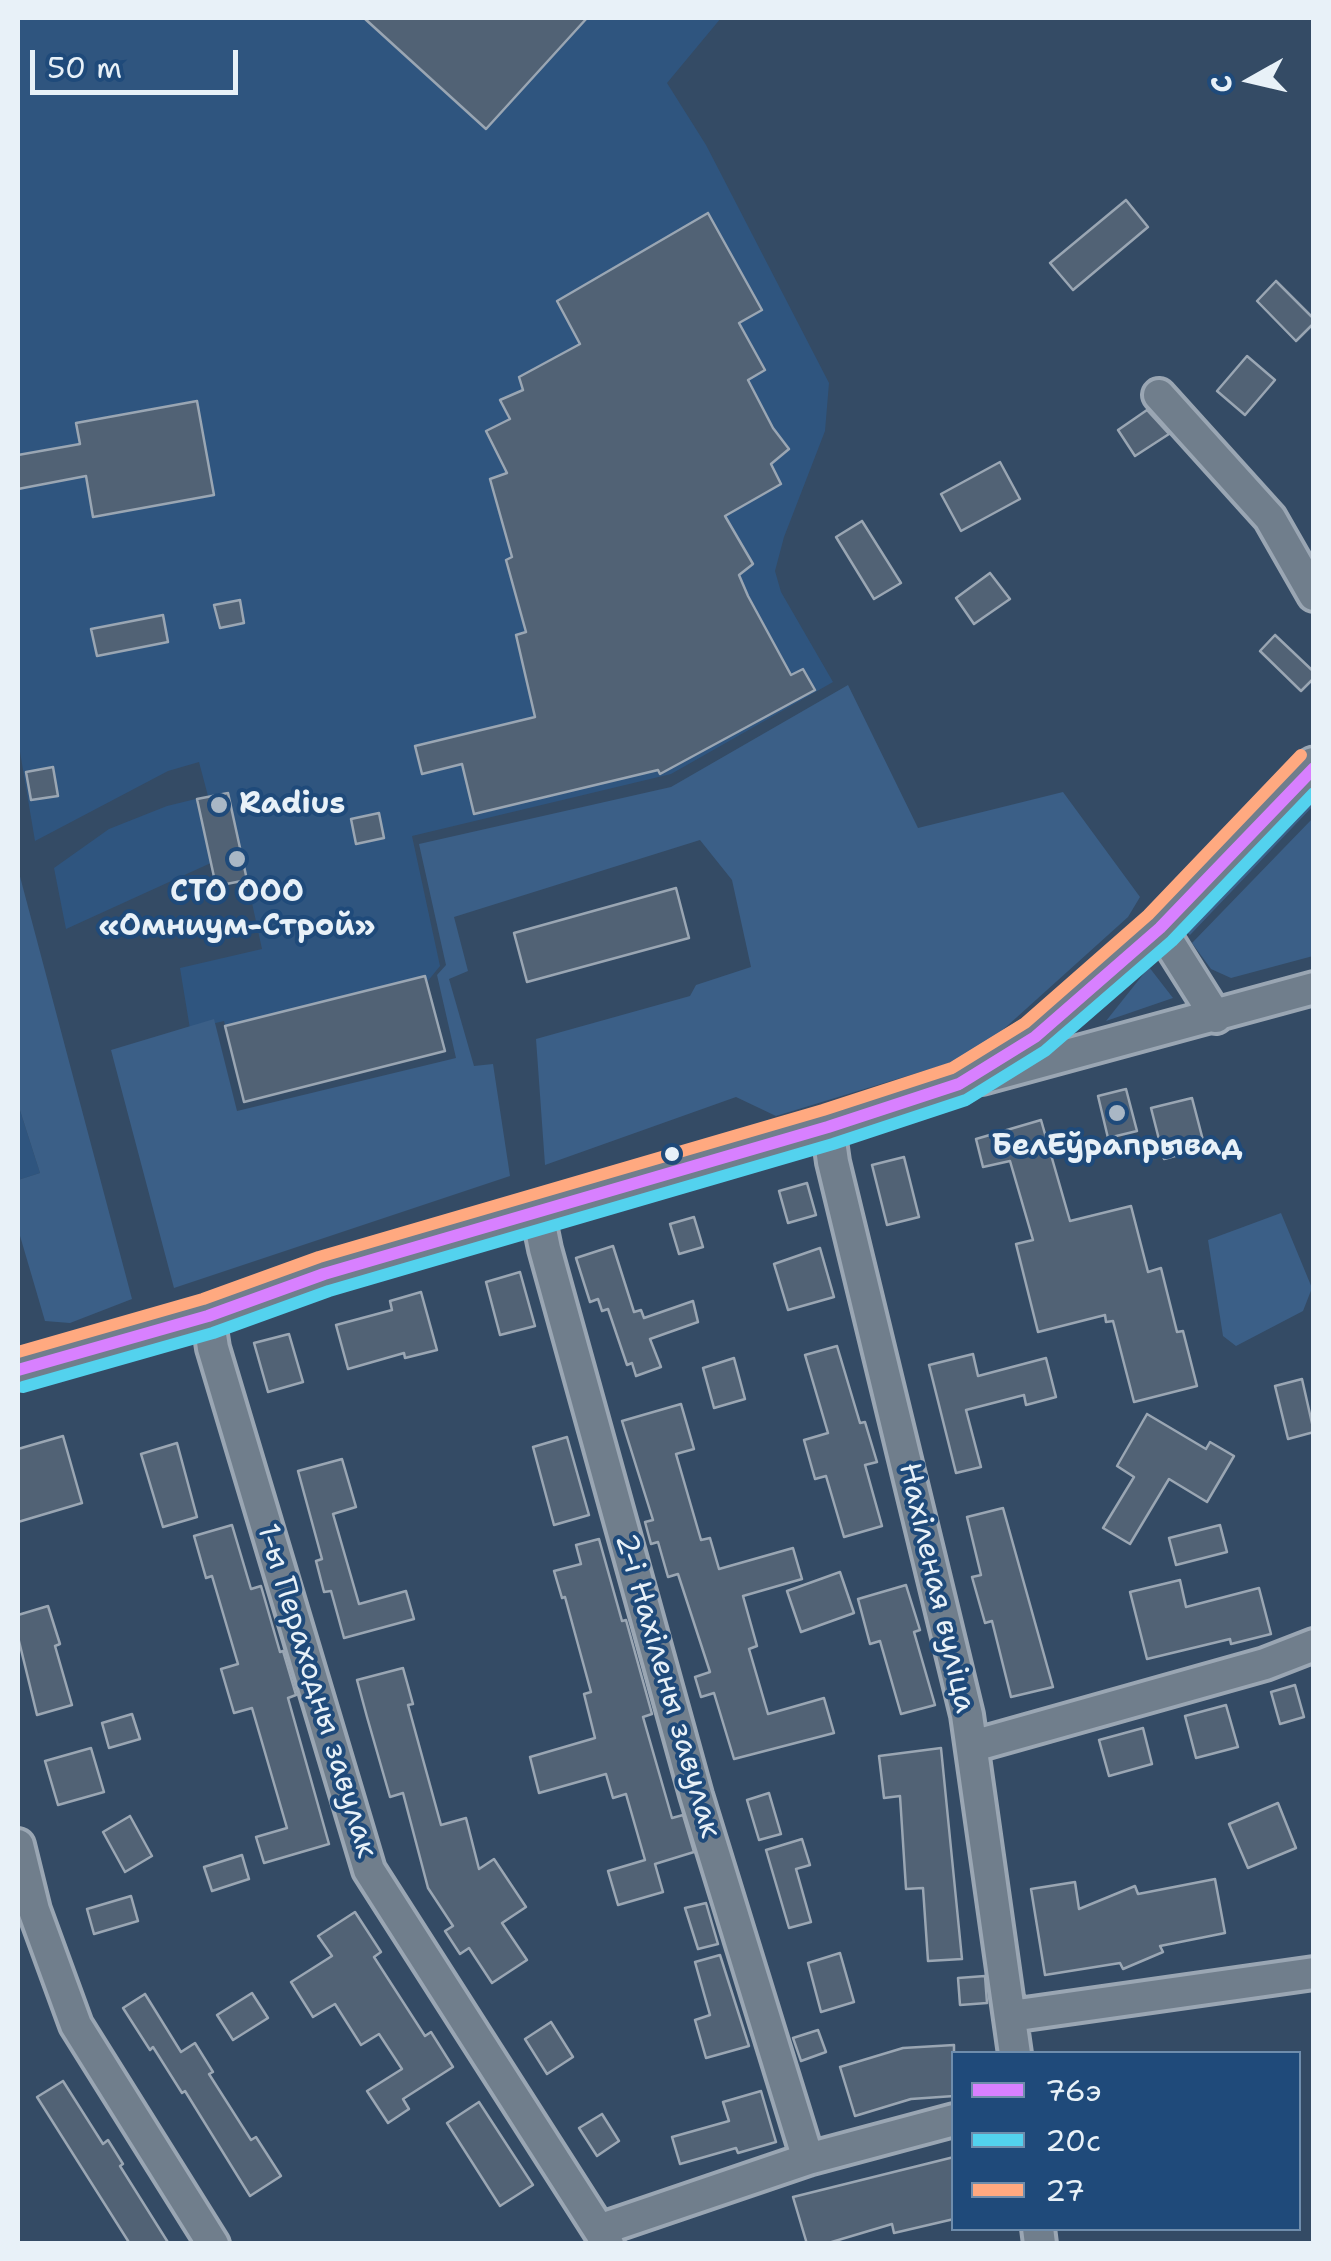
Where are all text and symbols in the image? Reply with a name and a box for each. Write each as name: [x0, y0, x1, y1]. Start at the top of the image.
scale bar: [35, 30, 242, 92]
north arrow: [1201, 30, 1301, 130]
text: 50 m: [47, 47, 122, 88]
text: С: [1201, 73, 1241, 95]
place label: Radius: [239, 787, 345, 823]
marker: Radius: [208, 794, 230, 816]
marker: СТО ООО «Омниум-Строй»: [226, 848, 248, 870]
place label: СТО ООО «Омниум-Строй»: [99, 875, 375, 946]
marker: БелЕўрапрывад: [1106, 1102, 1128, 1124]
place label: БелЕўрапрывад: [992, 1129, 1242, 1165]
unlabelled marker: [662, 1144, 682, 1164]
street label: Нахіленая вуліца: [890, 1459, 982, 1717]
street label: 1-ы Пераходны завулак: [248, 1520, 384, 1862]
street label: 2-і Нахілены завулак: [606, 1530, 728, 1842]
legend: [951, 2051, 1301, 2231]
text: 76э: [1045, 2070, 1101, 2111]
text: 20с: [1045, 2120, 1101, 2161]
text: 27: [1045, 2170, 1085, 2211]

